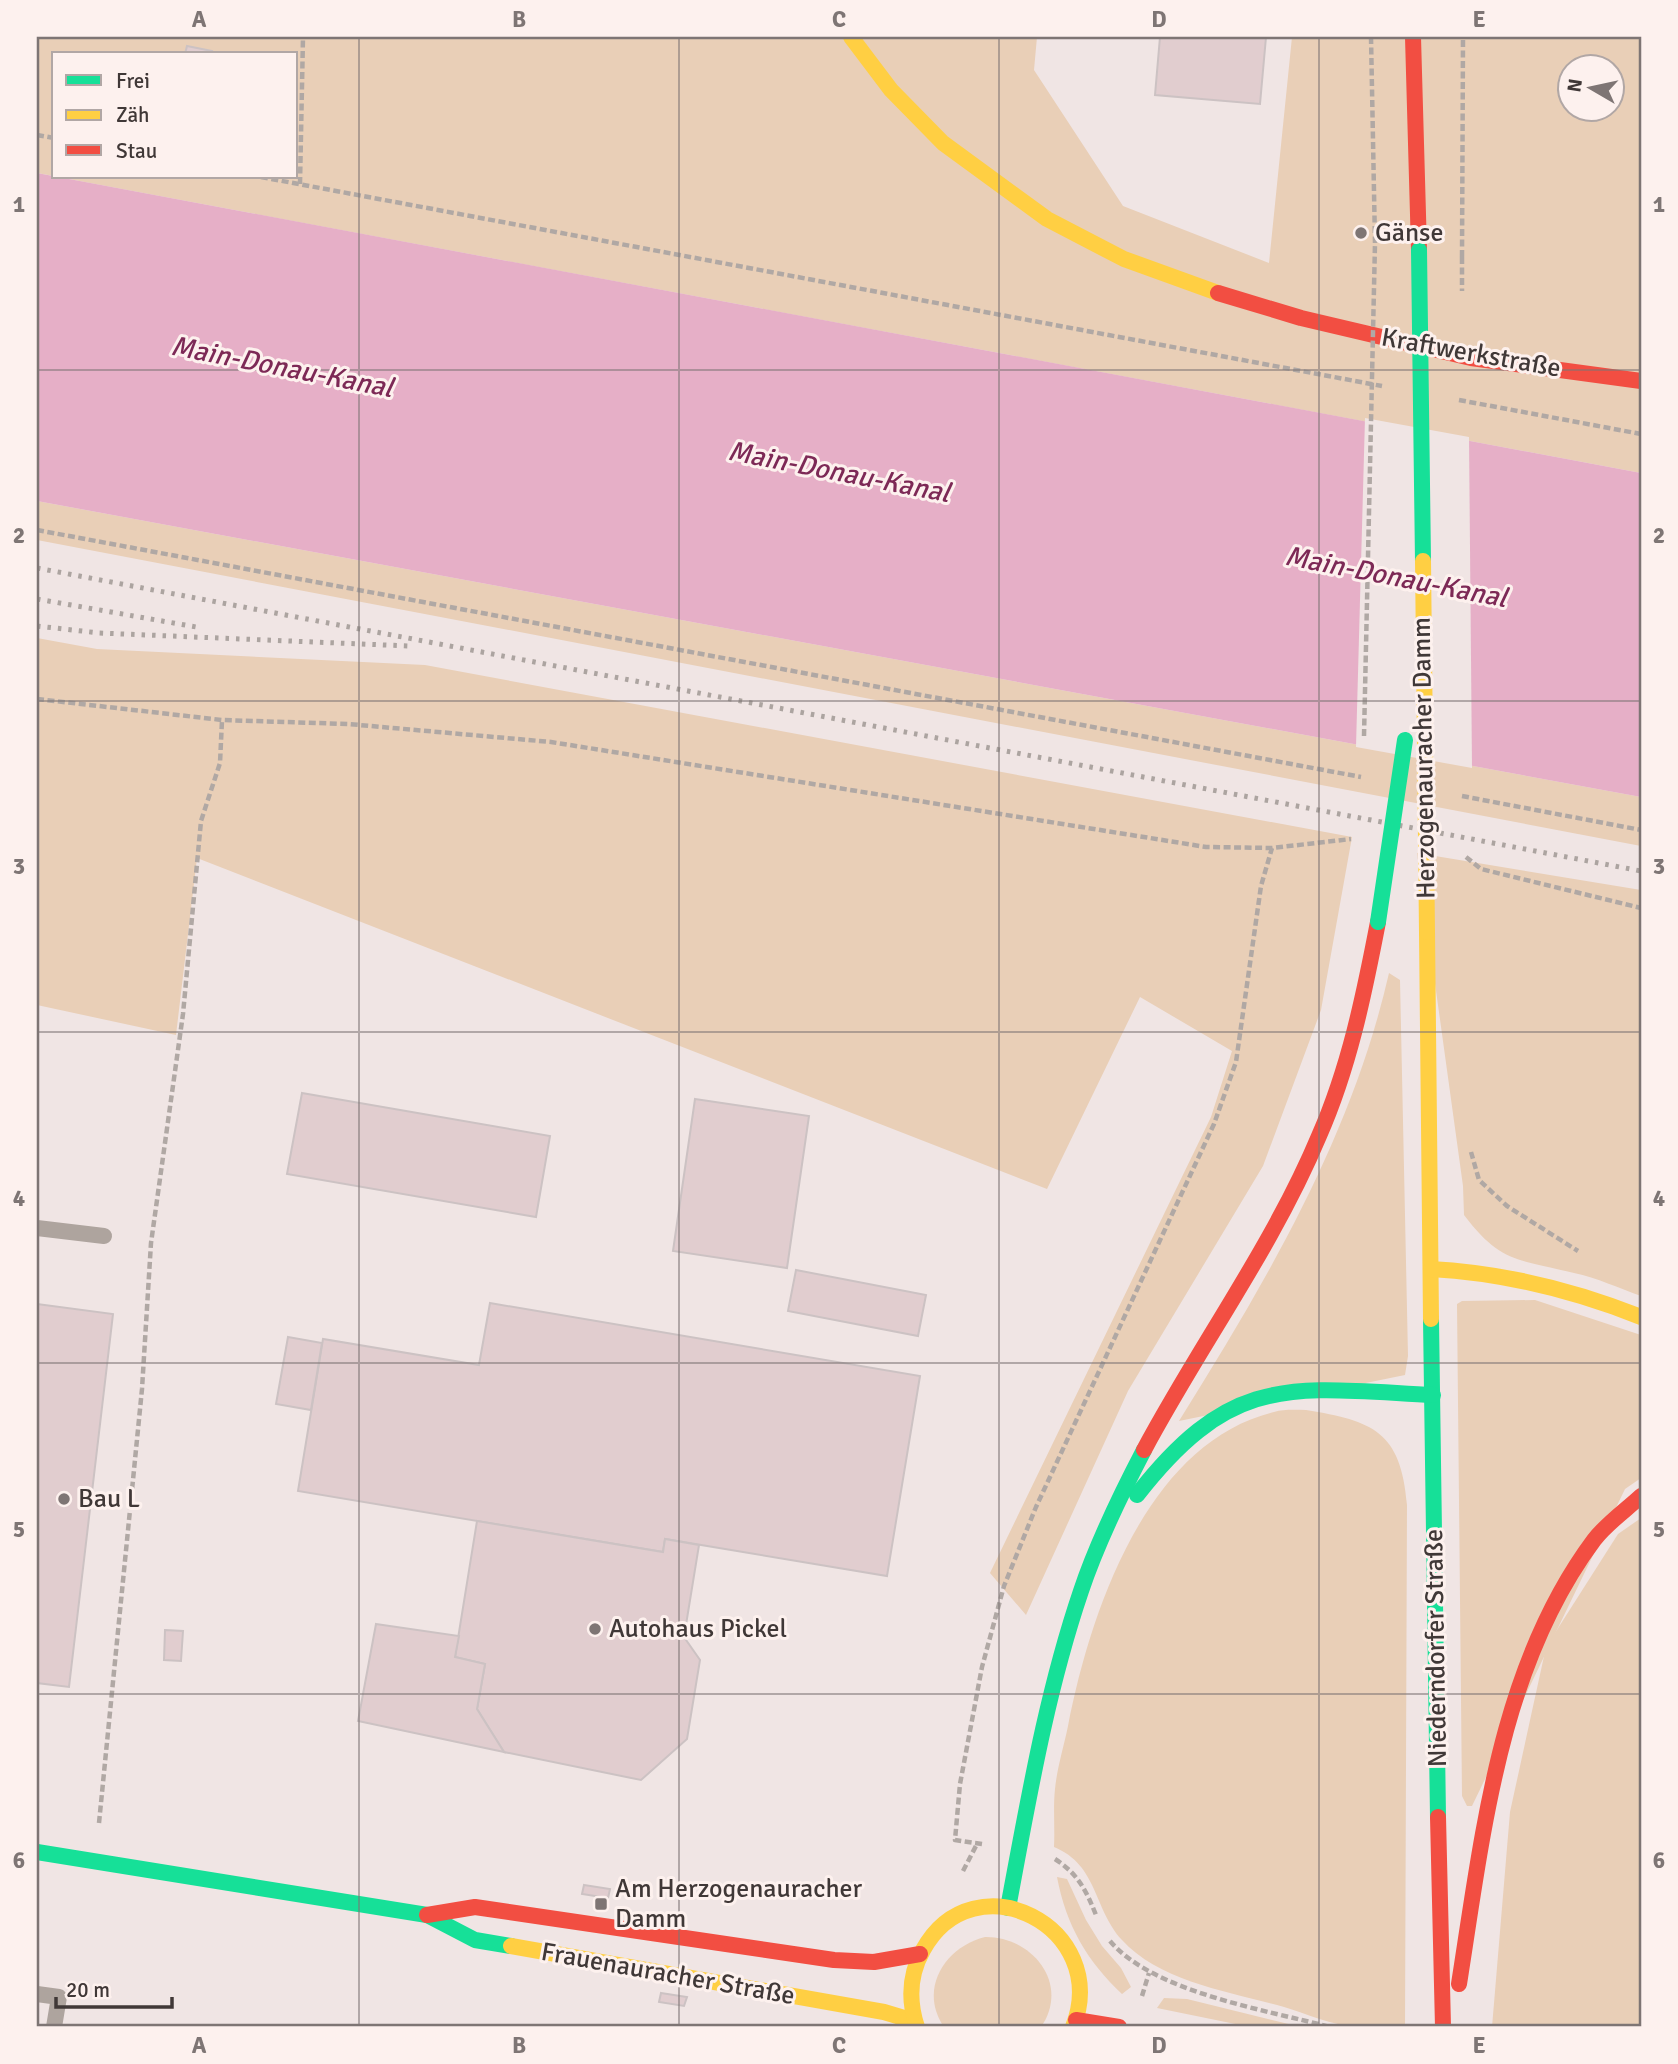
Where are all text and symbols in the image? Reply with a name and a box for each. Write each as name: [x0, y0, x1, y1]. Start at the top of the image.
text: A: [192, 5, 207, 34]
text: B: [512, 5, 526, 34]
text: C: [832, 5, 846, 34]
text: D: [1151, 5, 1167, 34]
text: E: [1472, 5, 1486, 34]
legend: [52, 52, 298, 178]
north arrow: [1556, 52, 1626, 122]
text: Frei: [116, 68, 150, 94]
text: N: [1562, 77, 1588, 94]
text: Zäh: [116, 102, 150, 128]
text: Stau: [116, 138, 157, 164]
text: 1: [13, 190, 25, 219]
text: 1: [1653, 190, 1665, 219]
place label: Gänse: [1375, 217, 1443, 249]
marker: Gänse: [1353, 225, 1369, 241]
street label: Kraftwerkstraße: [1379, 321, 1563, 385]
water label: Main-Donau-Kanal: [168, 329, 398, 406]
water label: Main-Donau-Kanal: [725, 434, 955, 511]
text: 2: [13, 521, 25, 550]
text: 2: [1653, 521, 1665, 550]
water label: Main-Donau-Kanal: [1282, 539, 1512, 616]
street label: Herzogenauracher Damm: [1406, 617, 1442, 899]
text: 3: [13, 852, 25, 881]
text: 3: [1653, 852, 1665, 881]
text: 4: [13, 1184, 25, 1213]
text: 4: [1653, 1184, 1665, 1213]
place label: Bau L: [78, 1483, 140, 1515]
marker: Bau L: [56, 1491, 72, 1507]
text: 5: [13, 1515, 25, 1544]
text: 5: [1653, 1515, 1665, 1544]
street label: Niederndorfer Straße: [1418, 1529, 1454, 1767]
place label: Autohaus Pickel: [609, 1613, 787, 1645]
marker: Autohaus Pickel: [587, 1621, 603, 1637]
text: 6: [13, 1846, 25, 1875]
text: 6: [1653, 1846, 1665, 1875]
place label: Am Herzogenauracher Damm: [615, 1873, 863, 1935]
marker: Am Herzogenauracher Damm: [593, 1896, 609, 1912]
street label: Frauenauracher Straße: [539, 1936, 797, 2012]
scale bar: [56, 1966, 172, 2010]
text: 20 m: [66, 1977, 110, 2003]
text: A: [192, 2031, 207, 2060]
text: B: [512, 2031, 526, 2060]
text: C: [832, 2031, 846, 2060]
text: D: [1151, 2031, 1167, 2060]
text: E: [1472, 2031, 1486, 2060]

